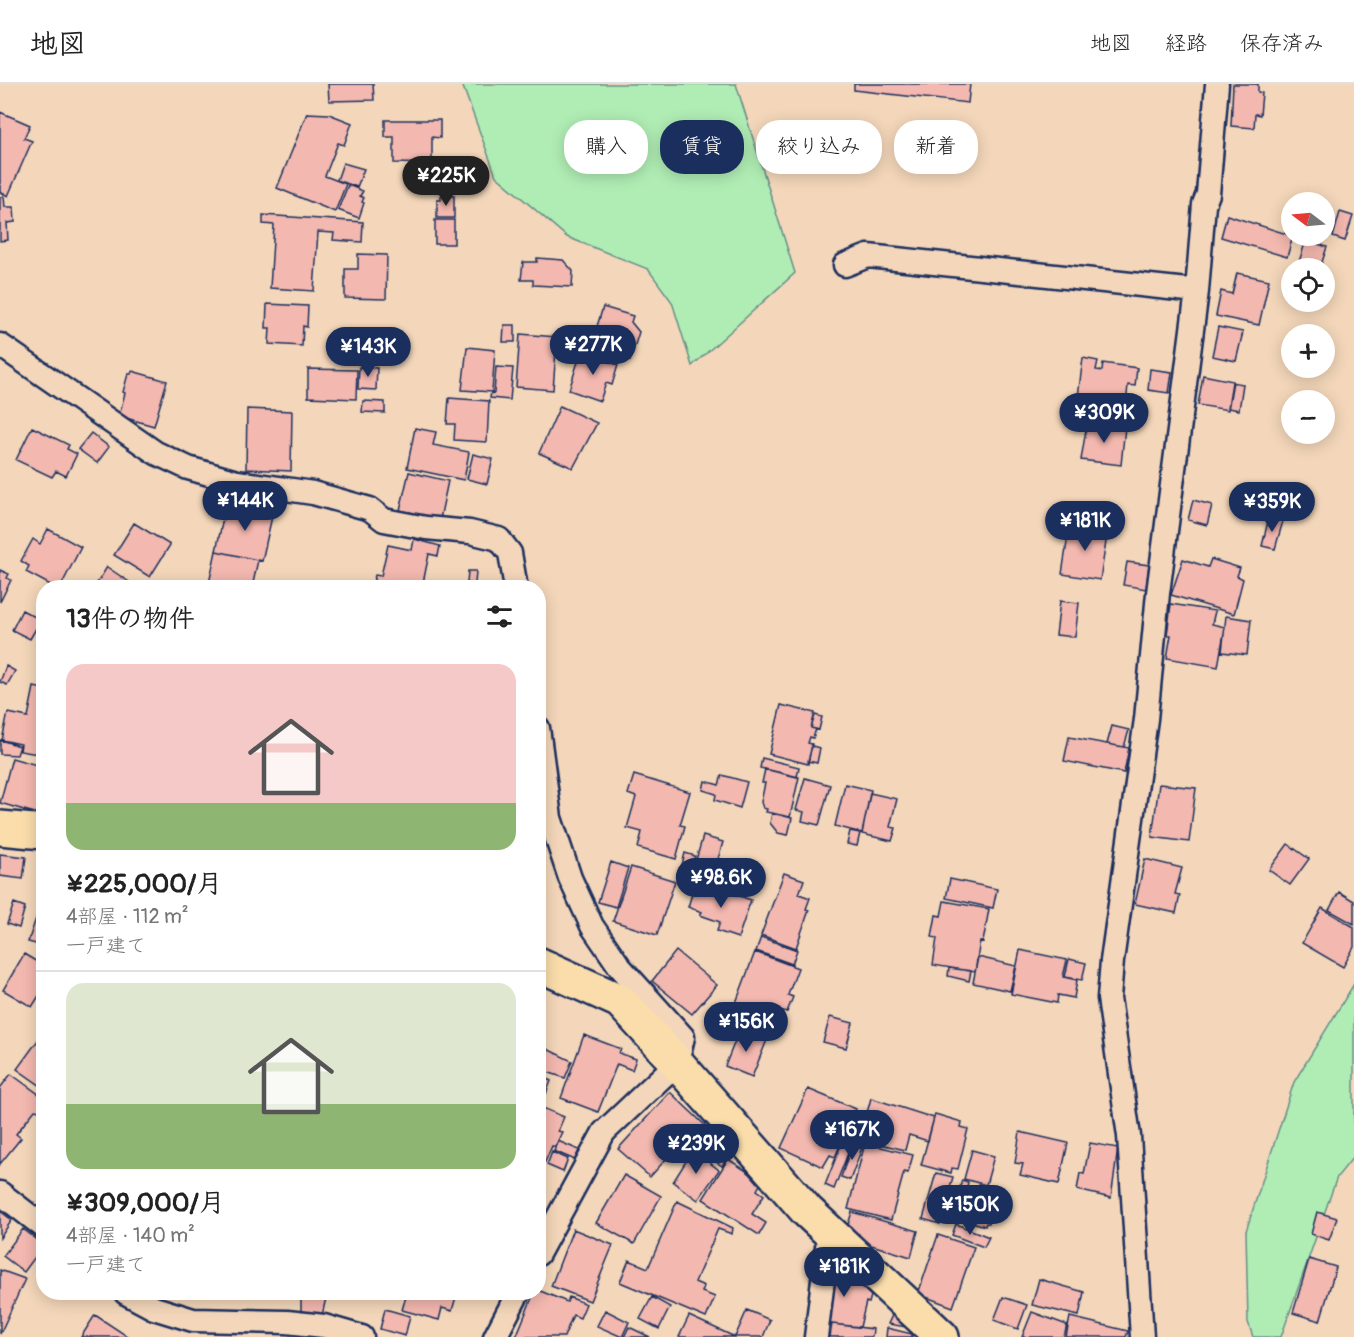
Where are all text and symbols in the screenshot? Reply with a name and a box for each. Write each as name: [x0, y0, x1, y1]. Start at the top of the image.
text: 地図: [30, 27, 86, 62]
text: 地図: [1090, 30, 1132, 57]
text: 経路: [1165, 30, 1207, 57]
text: 保存済み: [1240, 30, 1324, 57]
chip: 購入: [564, 120, 648, 174]
chip: 賃貸: [660, 120, 744, 174]
chip: 絞り込み: [756, 120, 882, 174]
chip: 新着: [894, 120, 978, 174]
pin: ¥225K: [404, 156, 488, 207]
text: ¥225K: [416, 163, 476, 188]
north arrow: [1281, 192, 1335, 246]
map controls: [1281, 192, 1335, 444]
button: locate: [1281, 258, 1335, 312]
button: +: [1281, 324, 1335, 378]
pin: ¥277K: [551, 325, 635, 376]
pin: ¥143K: [326, 327, 410, 378]
text: ¥277K: [564, 332, 622, 357]
text: ¥143K: [340, 334, 396, 359]
button: −: [1281, 390, 1335, 444]
pin: ¥309K: [1062, 393, 1146, 444]
text: ¥309K: [1073, 400, 1135, 425]
pin: ¥144K: [203, 481, 287, 532]
pin: ¥359K: [1230, 482, 1314, 533]
text: ¥144K: [217, 488, 273, 513]
text: ¥359K: [1243, 489, 1301, 514]
pin: ¥181K: [1043, 501, 1127, 552]
text: ¥181K: [1059, 508, 1111, 533]
icon: filters: [483, 600, 516, 633]
text: 13件の物件: [66, 603, 195, 635]
icon: home: [237, 703, 345, 811]
pin: ¥98.6K: [672, 858, 770, 909]
text: ¥98.6K: [690, 865, 752, 890]
text: ¥225,000/月: [66, 868, 222, 900]
text: 4部屋 · 112 m²: [66, 904, 189, 929]
text: 一戸建て: [66, 933, 146, 958]
pin: ¥156K: [704, 1002, 788, 1053]
text: ¥156K: [718, 1009, 774, 1034]
icon: home: [237, 1022, 345, 1130]
pin: ¥167K: [810, 1110, 894, 1161]
text: ¥167K: [824, 1117, 880, 1142]
pin: ¥239K: [654, 1124, 738, 1175]
text: ¥239K: [667, 1131, 725, 1156]
pin: ¥150K: [928, 1185, 1012, 1236]
text: ¥309,000/月: [66, 1187, 225, 1219]
text: ¥150K: [941, 1192, 999, 1217]
text: 4部屋 · 140 m²: [66, 1223, 195, 1248]
pin: ¥181K: [802, 1247, 886, 1298]
text: 一戸建て: [66, 1252, 146, 1277]
text: ¥181K: [818, 1254, 870, 1279]

